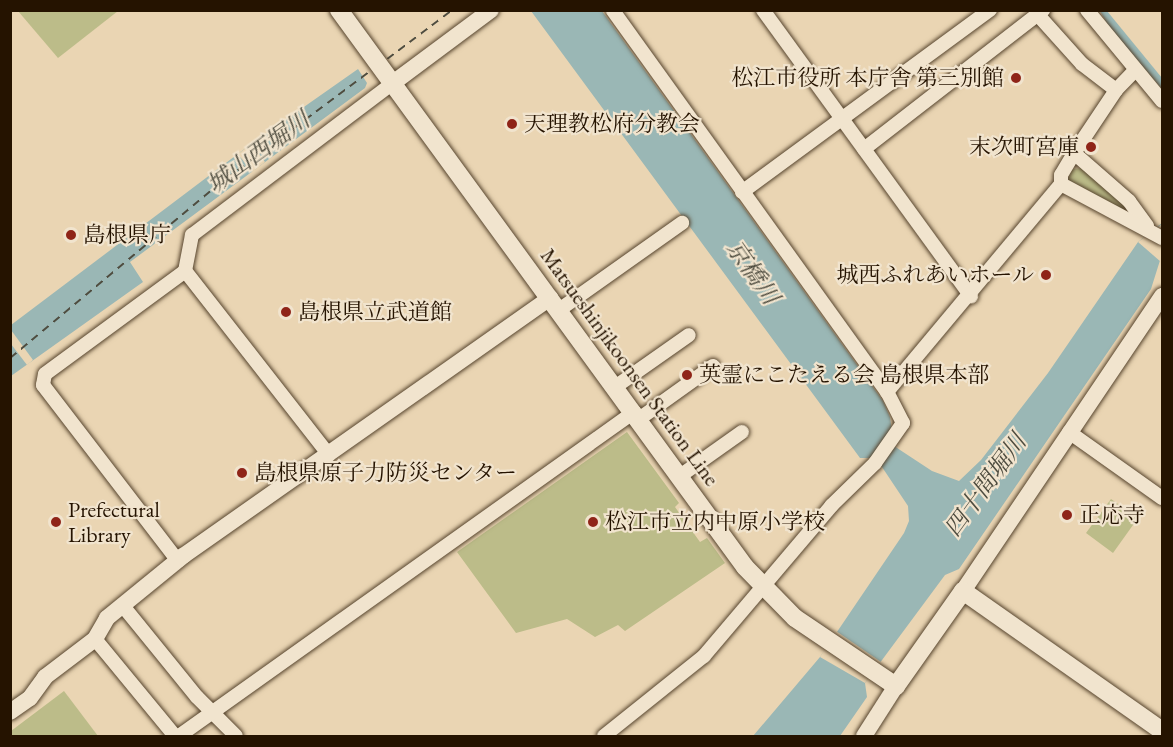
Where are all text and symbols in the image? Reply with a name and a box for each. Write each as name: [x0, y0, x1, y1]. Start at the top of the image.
place label: 松江市役所 本庁舎 第三別館: [731, 65, 1004, 91]
marker: 松江市役所 本庁舎 第三別館: [1009, 71, 1023, 85]
water label: 城山西堀川: [201, 105, 315, 199]
place label: 天理教松府分教会: [524, 111, 700, 137]
marker: 天理教松府分教会: [505, 117, 519, 131]
place label: 末次町宮庫: [969, 134, 1079, 160]
marker: 末次町宮庫: [1084, 140, 1098, 154]
place label: 島根県庁: [83, 222, 171, 248]
marker: 島根県庁: [64, 228, 78, 242]
water label: 京橋川: [721, 234, 785, 310]
street label: Matsueshinjikoonsen Station Line: [535, 243, 725, 491]
place label: 城西ふれあいホール: [836, 262, 1034, 288]
marker: 城西ふれあいホール: [1039, 268, 1053, 282]
place label: 島根県立武道館: [298, 299, 452, 325]
marker: 島根県立武道館: [279, 305, 293, 319]
place label: 英霊にこたえる会 島根県本部: [699, 362, 989, 388]
marker: 英霊にこたえる会 島根県本部: [680, 368, 694, 382]
water label: 四十間堀川: [938, 428, 1032, 542]
place label: 島根県原子力防災センター: [254, 460, 518, 486]
marker: 島根県原子力防災センター: [235, 466, 249, 480]
place label: Prefectural Library: [68, 496, 160, 548]
place label: 正応寺: [1079, 502, 1145, 528]
marker: 正応寺: [1060, 508, 1074, 522]
place label: 松江市立内中原小学校: [605, 509, 825, 535]
marker: Prefectural Library: [49, 515, 63, 529]
marker: 松江市立内中原小学校: [586, 515, 600, 529]

